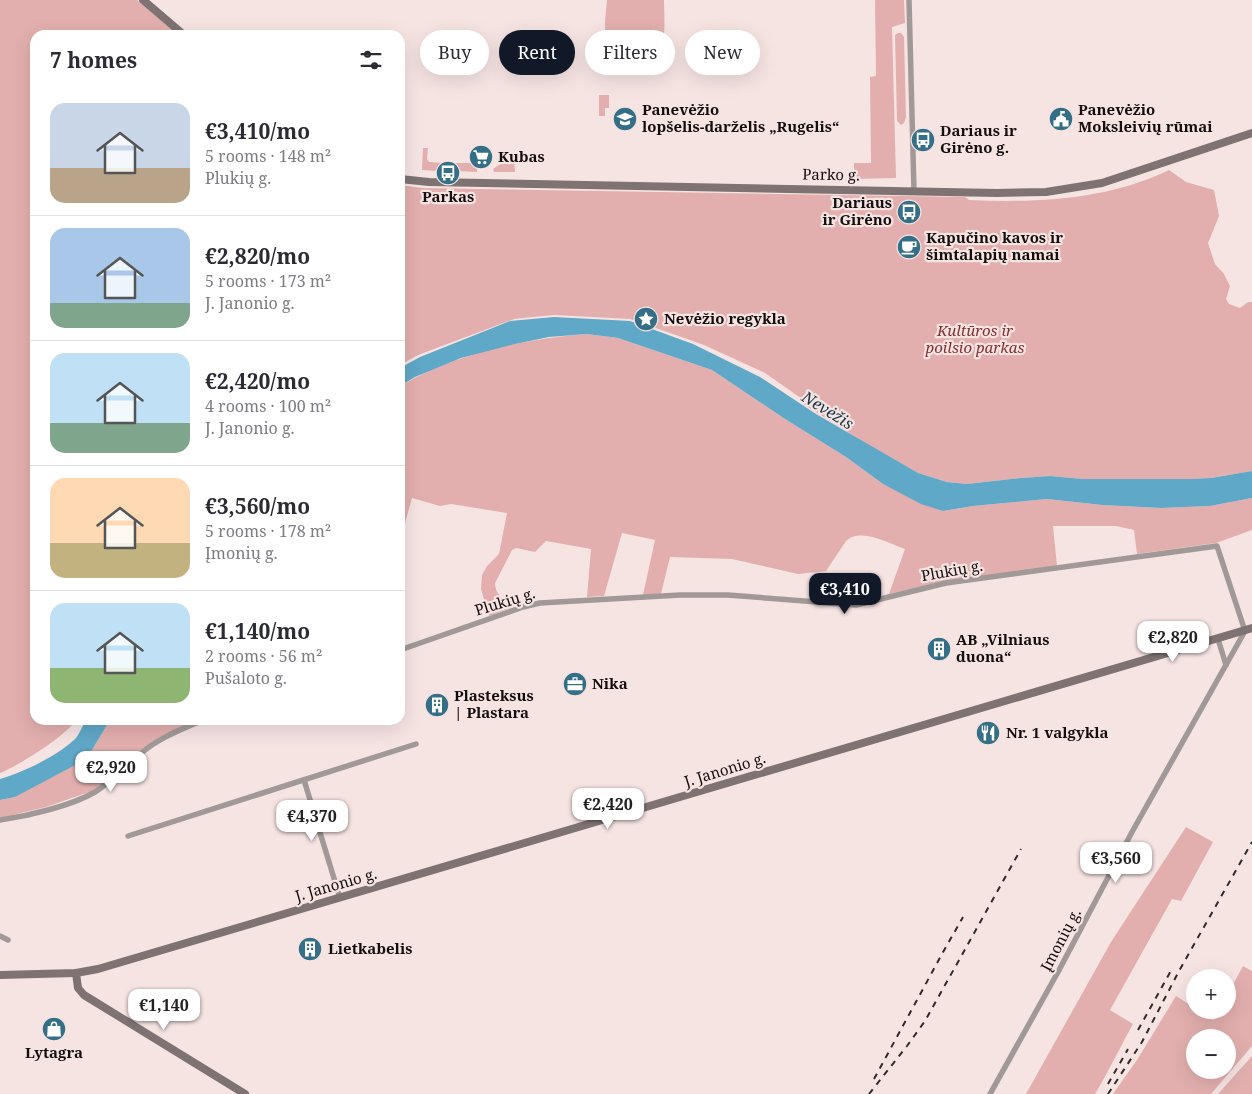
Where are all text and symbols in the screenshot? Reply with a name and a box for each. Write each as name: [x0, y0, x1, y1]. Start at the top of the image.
chip: Buy: [420, 30, 489, 75]
chip: Rent: [499, 30, 575, 75]
chip: Filters: [585, 30, 675, 75]
chip: New: [685, 30, 760, 75]
text: 7 homes: [50, 46, 137, 74]
icon: filters: [357, 46, 385, 74]
place label: Panevėžio lopšelis-darželis „Rugelis“: [642, 99, 839, 136]
place label: Panevėžio Moksleivių rūmai: [1078, 99, 1213, 136]
school or university icon: Panevėžio lopšelis-darželis „Rugelis“: [612, 106, 638, 132]
public building icon: Panevėžio Moksleivių rūmai: [1048, 106, 1074, 132]
text: €3,410/mo: [205, 117, 310, 145]
place label: Dariaus ir Girėno g.: [940, 120, 1017, 157]
icon: home: [90, 123, 150, 183]
bus stop icon: Dariaus ir Girėno g.: [910, 127, 936, 153]
supermarket icon: Kubas: [468, 144, 494, 170]
text: 5 rooms · 148 m²: [205, 145, 331, 167]
place label: Kubas: [498, 146, 545, 166]
bus stop icon: Parkas: [435, 160, 461, 186]
street label: Parko g.: [802, 164, 860, 184]
text: Plukių g.: [205, 167, 271, 189]
place label: Parkas: [422, 186, 474, 206]
place label: Dariaus ir Girėno: [823, 192, 892, 229]
bus stop icon: Dariaus ir Girėno: [896, 199, 922, 225]
place label: Kapučino kavos ir šimtalapių namai: [926, 227, 1063, 264]
cafe icon: Kapučino kavos ir šimtalapių namai: [896, 234, 922, 260]
text: €2,820/mo: [205, 242, 310, 270]
icon: home: [90, 248, 150, 308]
text: 5 rooms · 173 m²: [205, 270, 331, 292]
text: J. Janonio g.: [205, 292, 295, 314]
place icon: Nevėžio regykla: [633, 306, 659, 332]
place label: Nevėžio regykla: [664, 308, 786, 328]
park label: Kultūros ir poilsio parkas: [925, 320, 1025, 357]
text: €2,420/mo: [205, 367, 310, 395]
icon: home: [90, 373, 150, 433]
water label: Nevėžis: [797, 385, 858, 434]
text: 4 rooms · 100 m²: [205, 395, 331, 417]
text: J. Janonio g.: [205, 417, 295, 439]
text: €3,560/mo: [205, 492, 310, 520]
icon: home: [90, 498, 150, 558]
text: 5 rooms · 178 m²: [205, 520, 331, 542]
text: Įmonių g.: [205, 542, 278, 564]
street label: Plukių g.: [920, 555, 984, 585]
pin: €3,410: [804, 572, 886, 615]
text: €3,410: [820, 578, 870, 600]
street label: Plukių g.: [472, 582, 537, 620]
text: €1,140/mo: [205, 617, 310, 645]
pin: €2,820: [1132, 620, 1214, 663]
icon: home: [90, 623, 150, 683]
text: €2,820: [1148, 626, 1198, 648]
place label: AB „Vilniaus duona“: [956, 629, 1050, 666]
building icon: AB „Vilniaus duona“: [926, 636, 952, 662]
text: 2 rooms · 56 m²: [205, 645, 322, 667]
text: Pušaloto g.: [205, 667, 287, 689]
office icon: Nika: [562, 671, 588, 697]
place label: Nika: [592, 673, 628, 693]
place label: Plasteksus | Plastara: [454, 685, 534, 722]
building icon: Plasteksus | Plastara: [424, 692, 450, 718]
restaurant icon: Nr. 1 valgykla: [975, 720, 1001, 746]
place label: Nr. 1 valgykla: [1006, 722, 1109, 742]
street label: J. Janonio g.: [681, 747, 768, 791]
pin: €2,920: [70, 750, 152, 793]
text: €2,920: [86, 756, 136, 778]
pin: €2,420: [567, 788, 649, 830]
text: €2,420: [583, 793, 633, 815]
pin: €4,370: [271, 800, 353, 842]
text: €4,370: [287, 805, 337, 827]
pin: €3,560: [1075, 842, 1157, 884]
text: €3,560: [1091, 847, 1141, 869]
street label: J. Janonio g.: [292, 863, 379, 906]
street label: Įmonių g.: [1035, 905, 1085, 974]
building icon: Lietkabelis: [297, 936, 323, 962]
place label: Lietkabelis: [328, 938, 412, 958]
map controls: [1186, 969, 1236, 1079]
button: +: [1186, 969, 1236, 1019]
pin: €1,140: [123, 988, 205, 1031]
text: €1,140: [139, 994, 189, 1016]
shop icon: Lytagra: [41, 1016, 67, 1042]
button: −: [1186, 1029, 1236, 1079]
place label: Lytagra: [25, 1042, 83, 1062]

